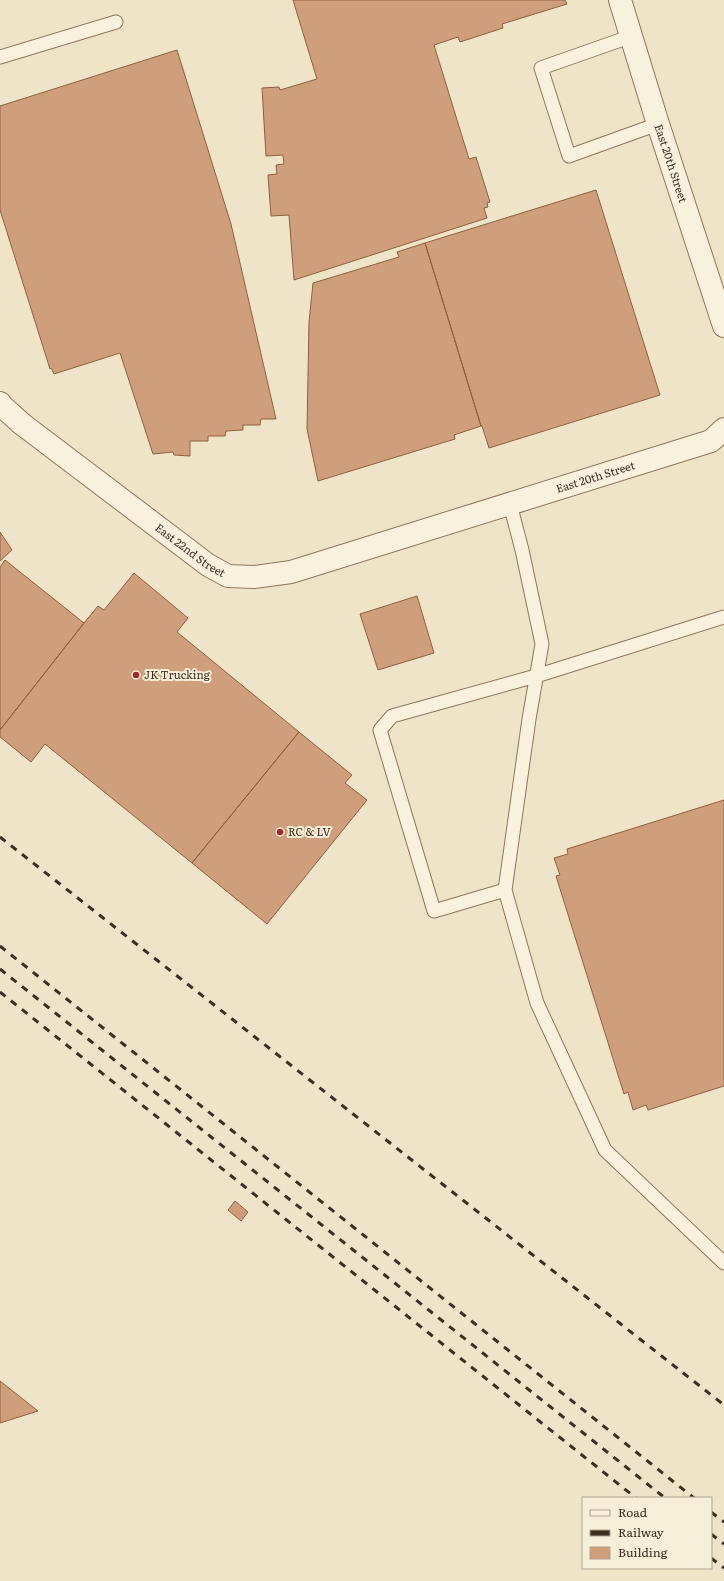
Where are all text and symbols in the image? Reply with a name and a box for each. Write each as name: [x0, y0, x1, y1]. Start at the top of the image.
street label: East 20th Street: [651, 122, 692, 205]
street label: East 20th Street: [554, 456, 637, 496]
street label: East 22nd Street: [152, 519, 229, 580]
place label: JK Trucking: [144, 666, 211, 682]
marker: JK Trucking: [131, 670, 141, 680]
place label: RC & LV: [288, 823, 331, 839]
marker: RC & LV: [275, 827, 285, 837]
legend: [582, 1497, 712, 1569]
text: Road: [618, 1503, 648, 1521]
text: Railway: [618, 1523, 664, 1541]
text: Building: [618, 1543, 668, 1561]

